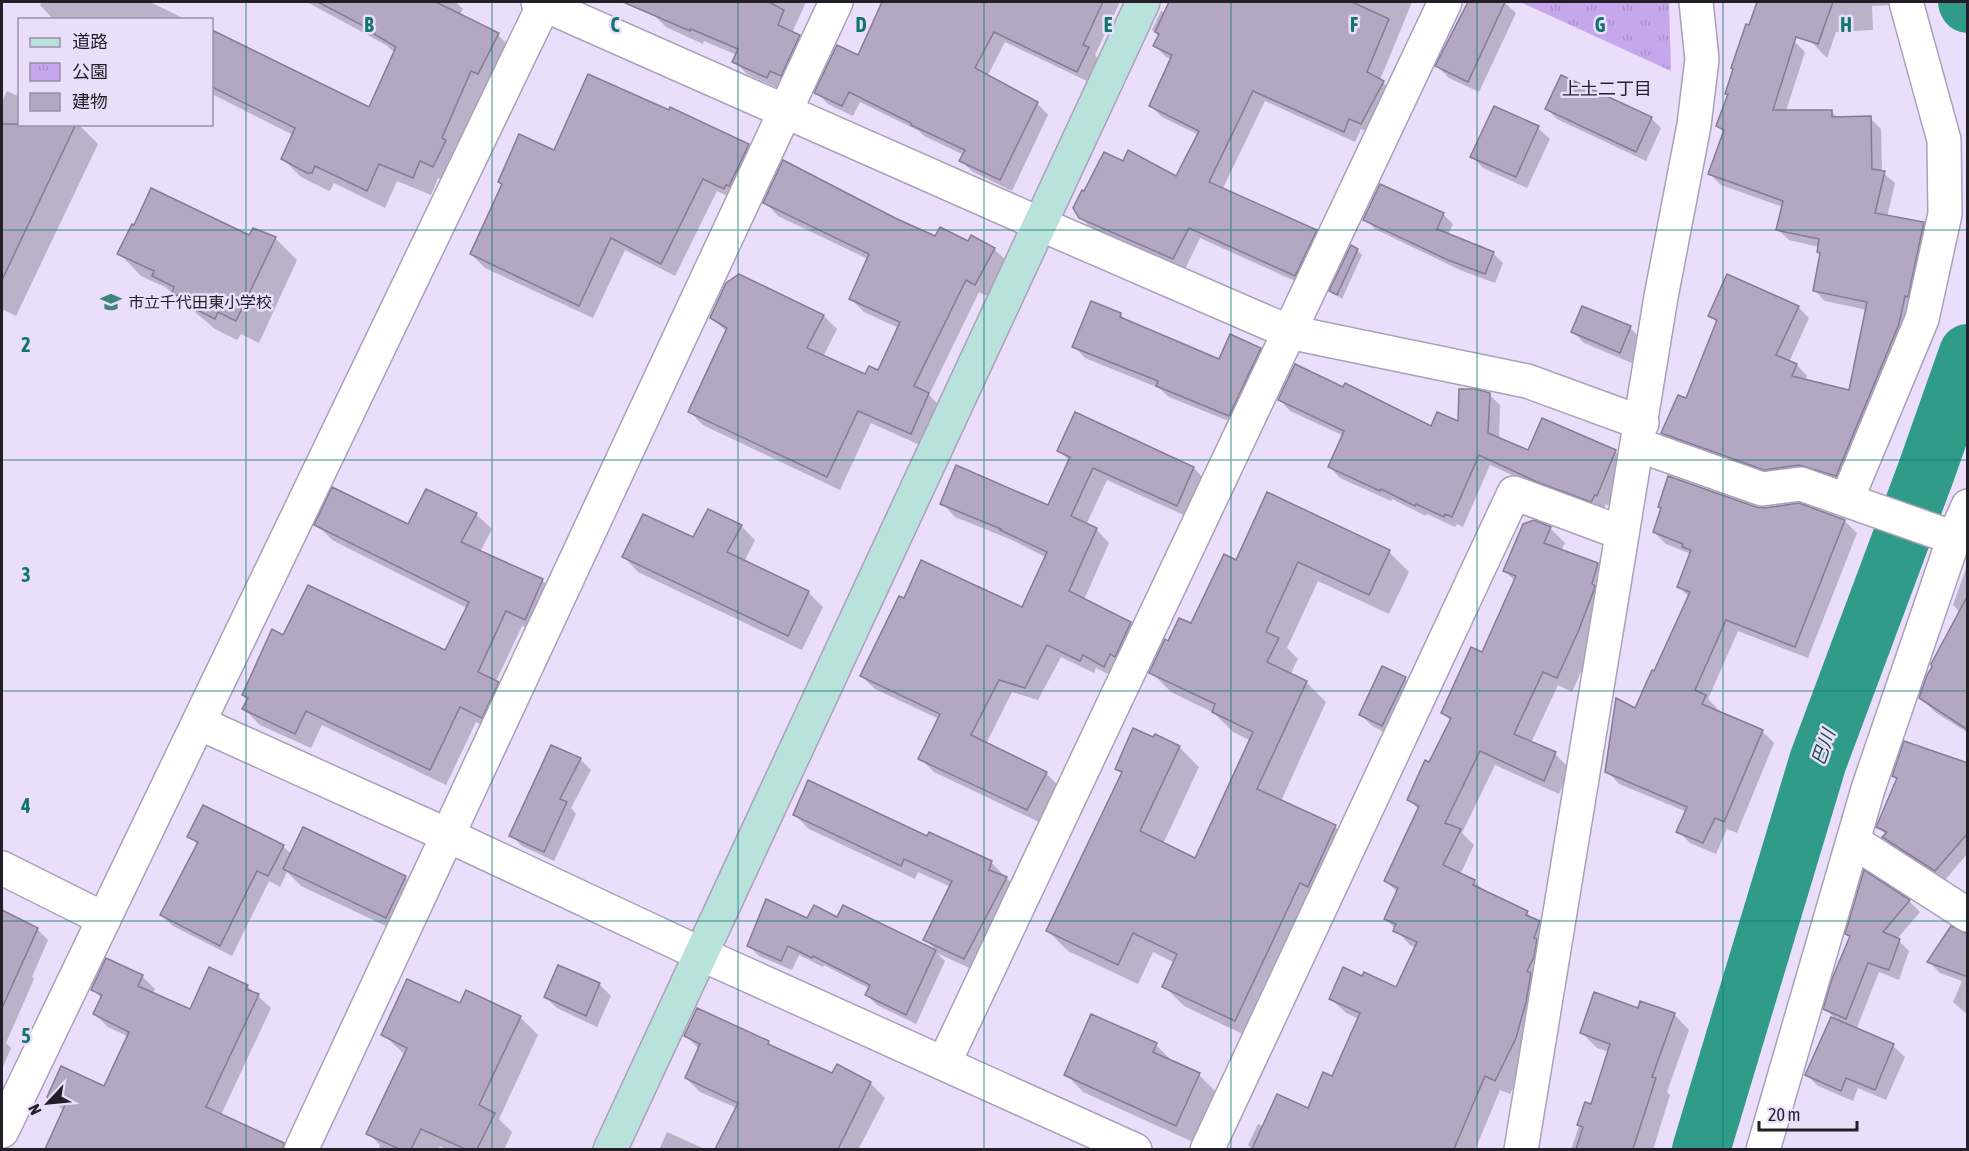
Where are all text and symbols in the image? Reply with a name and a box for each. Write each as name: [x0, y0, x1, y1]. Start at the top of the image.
text: B: [364, 13, 374, 36]
text: C: [611, 13, 620, 36]
text: D: [855, 13, 867, 36]
text: E: [1104, 13, 1113, 36]
text: F: [1350, 13, 1358, 36]
text: G: [1595, 13, 1606, 36]
text: H: [1840, 13, 1852, 36]
legend: [18, 18, 213, 126]
text: 道路: [72, 31, 108, 52]
text: 公園: [72, 61, 108, 82]
district label: 上土二丁目: [1562, 78, 1652, 99]
text: 建物: [72, 91, 108, 112]
school or university icon: 市立千代田東小学校: [99, 290, 123, 314]
place label: 市立千代田東小学校: [128, 293, 272, 311]
text: 2: [21, 333, 31, 356]
text: 3: [21, 563, 31, 586]
water label: 巴川: [1807, 725, 1839, 767]
text: 4: [20, 794, 31, 817]
text: 5: [21, 1024, 31, 1047]
north arrow: [18, 1073, 78, 1133]
scale bar: [1759, 1094, 1856, 1132]
text: N: [24, 1101, 45, 1118]
text: 20 m: [1768, 1104, 1800, 1125]

